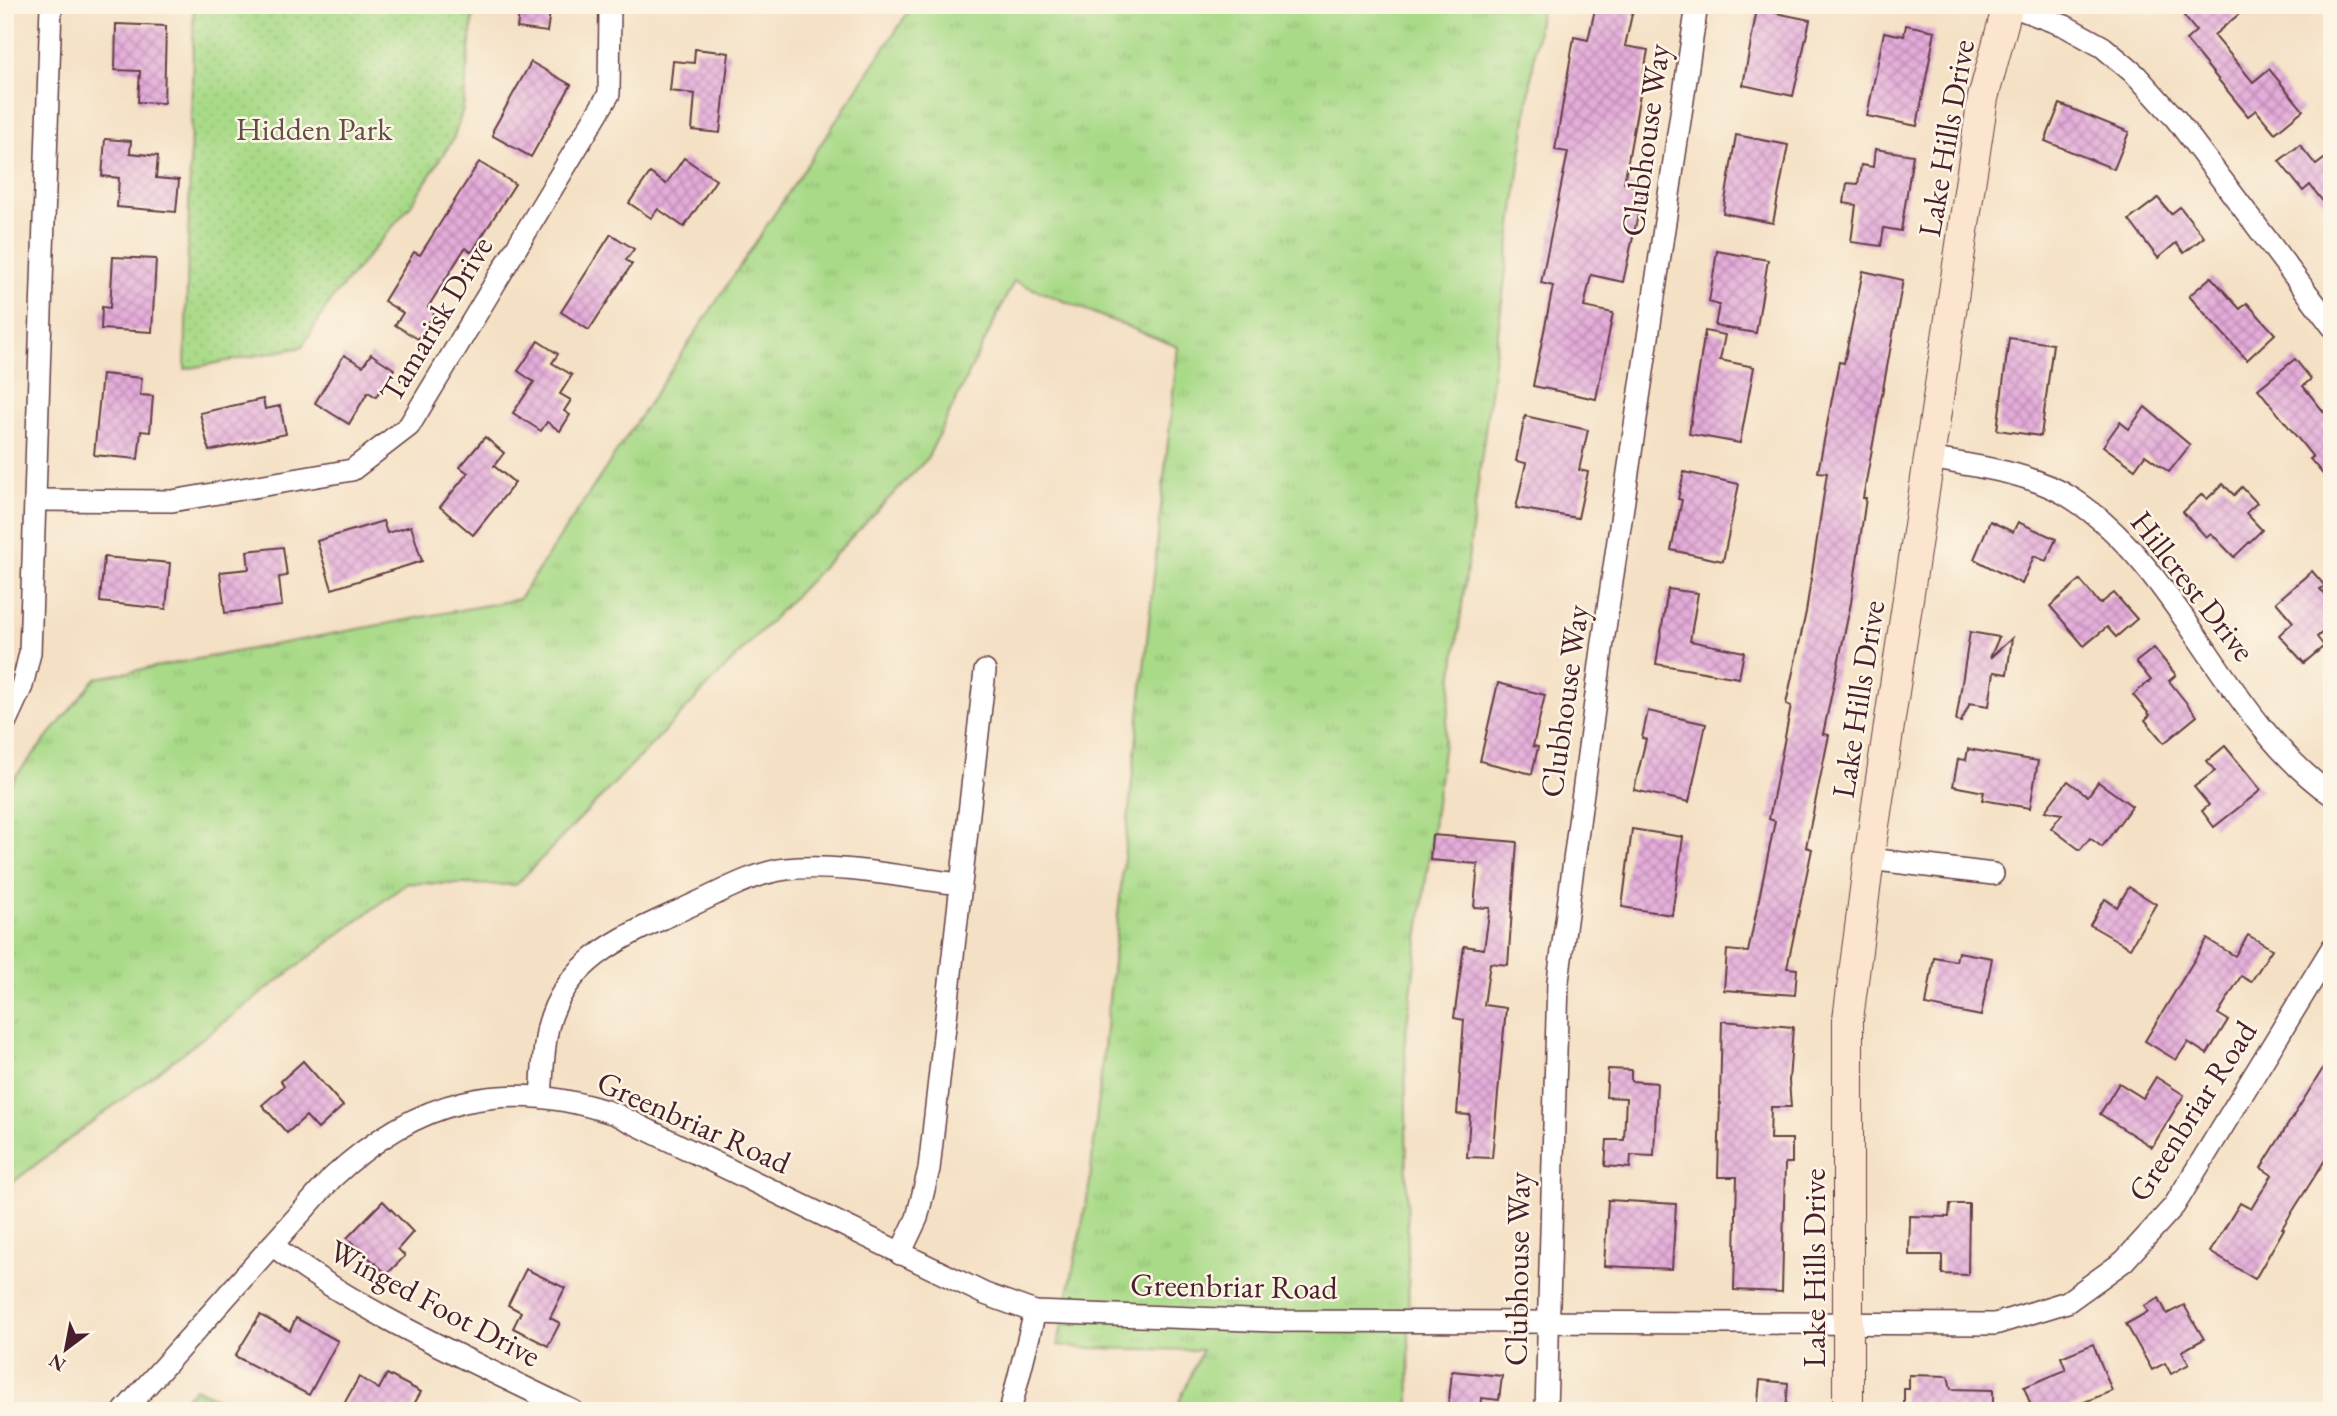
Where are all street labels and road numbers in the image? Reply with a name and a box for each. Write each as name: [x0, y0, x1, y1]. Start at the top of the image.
street label: Lake Hills Drive: [1908, 36, 1984, 240]
street label: Clubhouse Way: [1611, 40, 1679, 239]
street label: Tamarisk Drive: [370, 228, 502, 410]
street label: Hillcrest Drive: [2121, 502, 2265, 670]
street label: Lake Hills Drive: [1822, 597, 1894, 801]
street label: Clubhouse Way: [1530, 601, 1598, 800]
street label: Greenbriar Road: [2118, 1012, 2267, 1209]
street label: Greenbriar Road: [591, 1061, 798, 1184]
street label: Lake Hills Drive: [1793, 1168, 1835, 1368]
street label: Clubhouse Way: [1494, 1171, 1540, 1366]
street label: Winged Foot Drive: [322, 1230, 548, 1376]
street label: Greenbriar Road: [1130, 1263, 1339, 1309]

